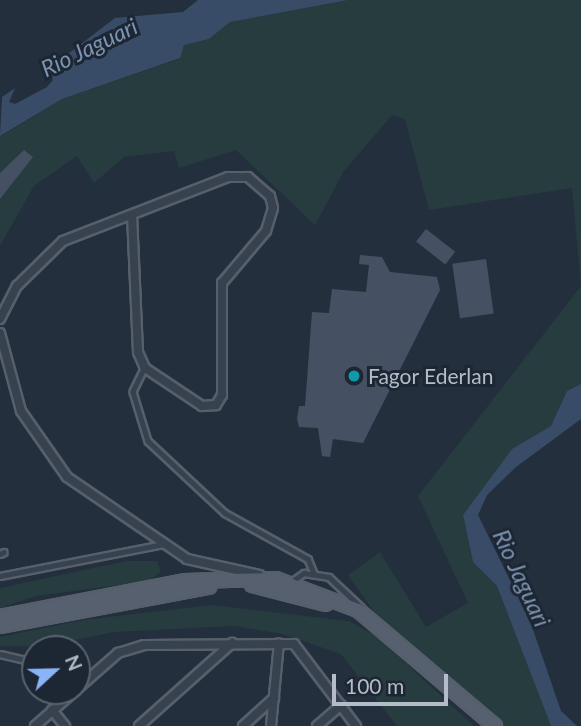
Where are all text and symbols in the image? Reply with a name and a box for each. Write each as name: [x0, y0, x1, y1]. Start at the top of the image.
water label: Rio Jaguari: [36, 12, 142, 82]
place label: Fagor Ederlan: [368, 363, 494, 389]
marker: Fagor Ederlan: [346, 368, 362, 384]
water label: Rio Jaguari: [487, 525, 557, 631]
north arrow: [21, 635, 91, 705]
text: N: [61, 652, 87, 674]
scale bar: [336, 660, 452, 704]
text: 100 m: [345, 673, 404, 698]

